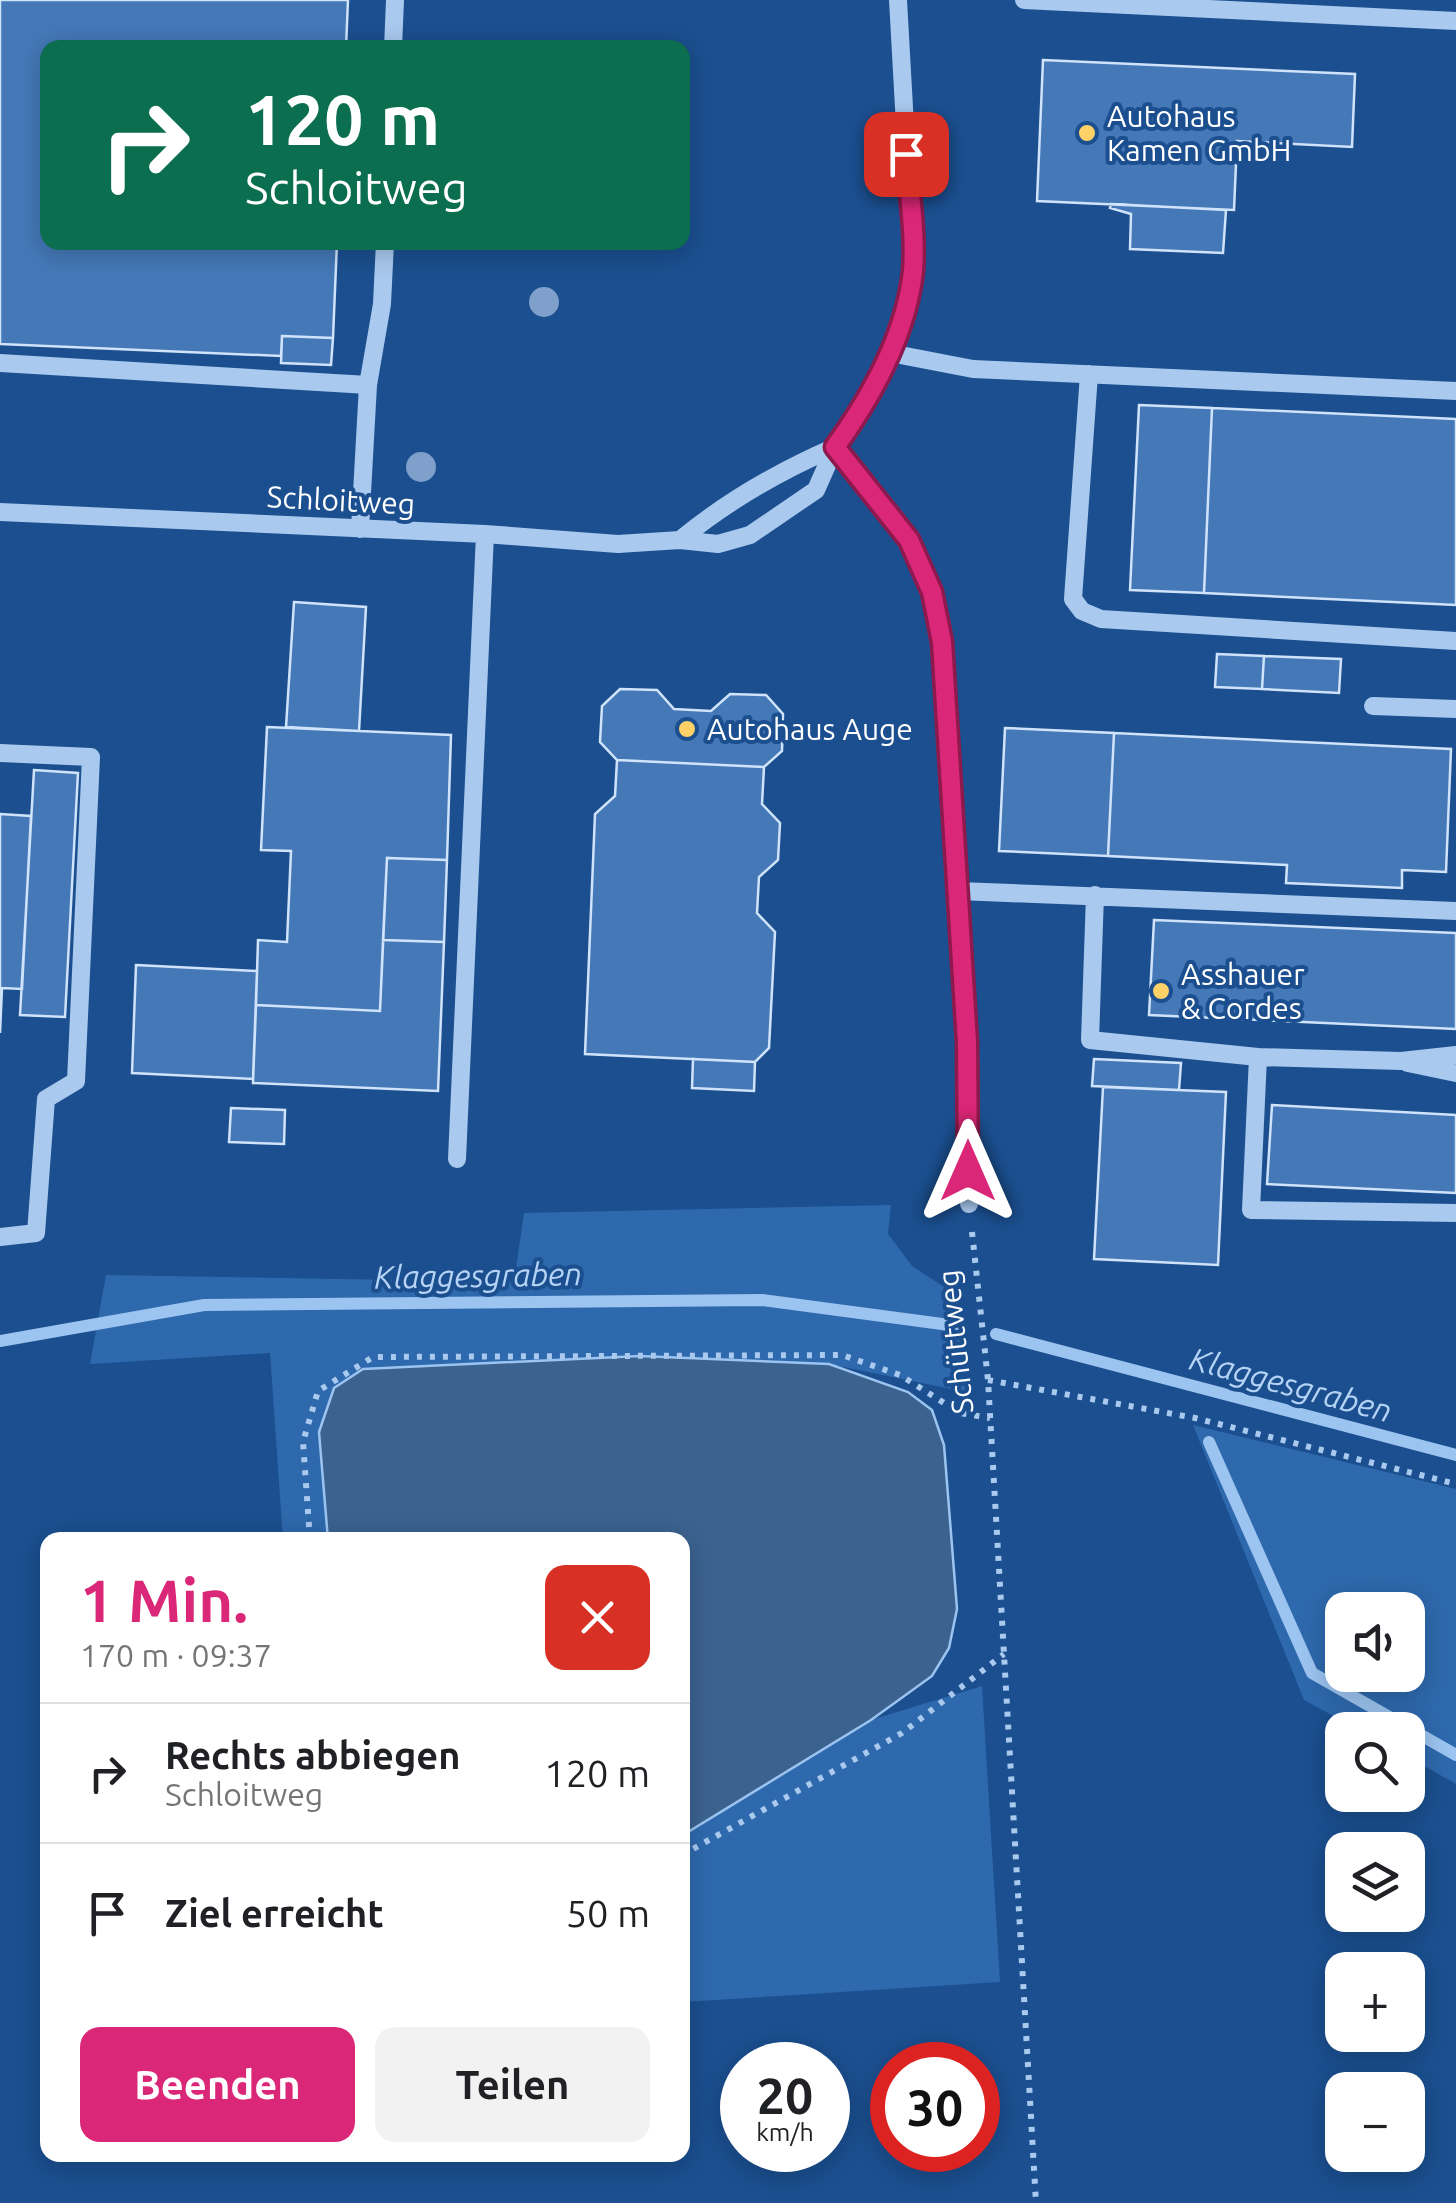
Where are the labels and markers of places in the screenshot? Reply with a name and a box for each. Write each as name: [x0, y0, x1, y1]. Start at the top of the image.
place label: Autohaus Kamen GmbH: [1107, 99, 1291, 167]
pin: [864, 112, 949, 197]
marker: Autohaus Kamen GmbH: [1076, 122, 1098, 144]
place label: Autohaus Auge: [707, 712, 913, 746]
marker: Autohaus Auge: [676, 718, 698, 740]
place label: Asshauer & Cordes: [1181, 957, 1305, 1025]
marker: Asshauer & Cordes: [1150, 980, 1172, 1002]

